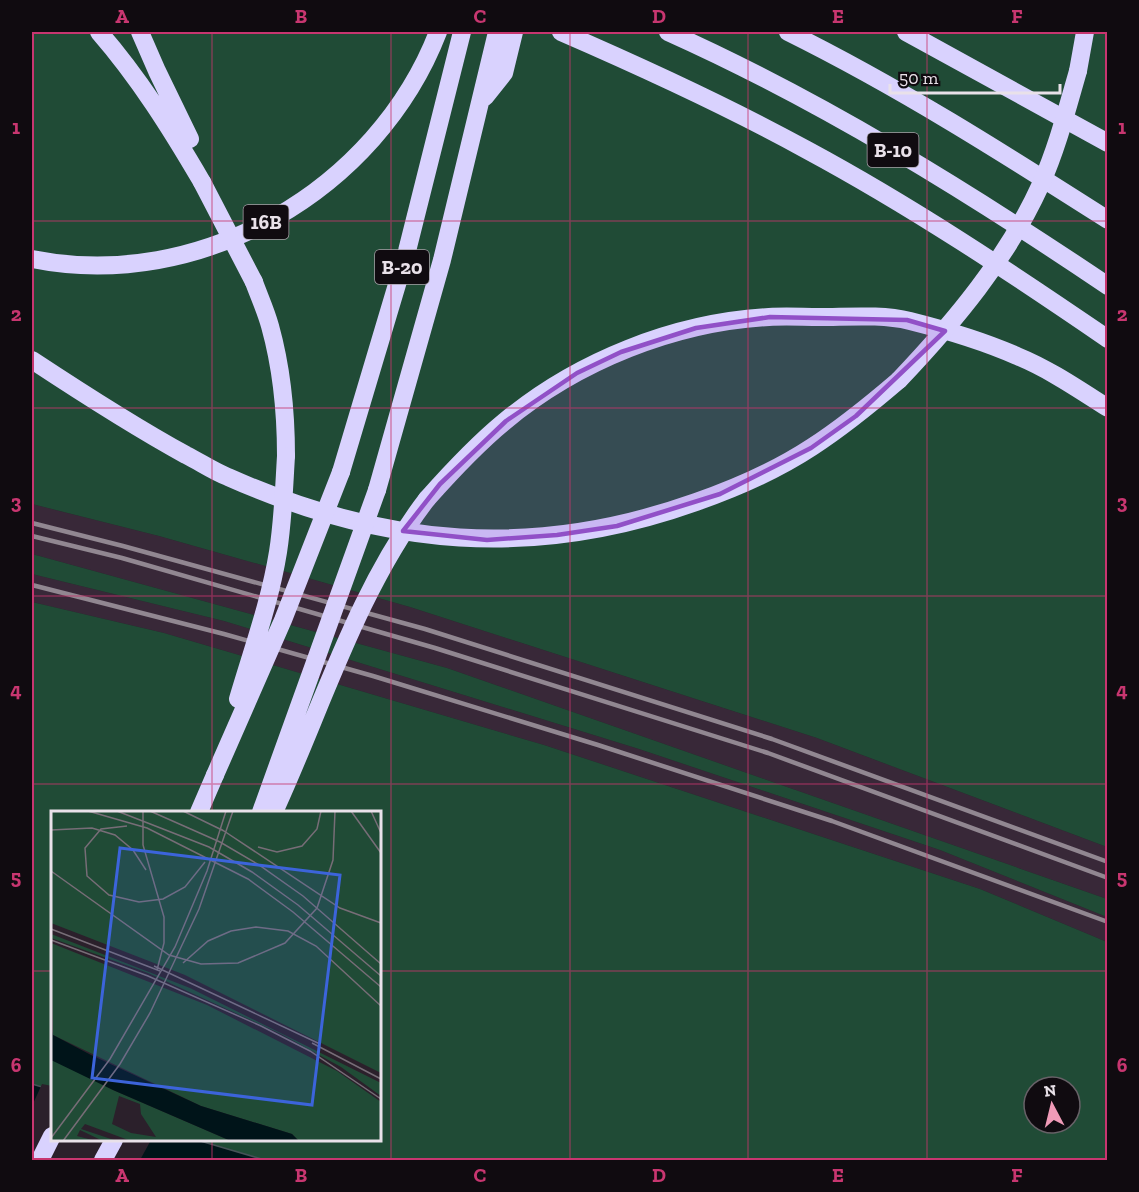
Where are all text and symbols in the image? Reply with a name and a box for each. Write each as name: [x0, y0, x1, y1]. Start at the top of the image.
text: A: [115, 4, 129, 28]
text: B: [295, 4, 307, 28]
text: C: [474, 4, 487, 28]
text: D: [652, 4, 666, 28]
text: E: [832, 4, 844, 28]
text: F: [1011, 4, 1023, 28]
scale bar: [890, 57, 1060, 95]
text: 50 m: [899, 67, 939, 89]
text: 1: [12, 115, 20, 139]
text: 1: [1118, 115, 1126, 139]
road number: B-10: [868, 133, 918, 167]
road number: 16B: [244, 205, 288, 239]
road number: B-20: [375, 250, 429, 284]
text: 2: [11, 302, 22, 326]
text: 2: [1117, 302, 1128, 326]
text: 3: [11, 490, 22, 514]
text: 3: [1117, 490, 1128, 514]
text: 4: [10, 678, 22, 702]
text: 4: [1116, 678, 1128, 702]
inset map: [51, 811, 381, 1141]
text: 5: [11, 865, 21, 889]
text: 5: [1117, 865, 1127, 889]
text: 6: [11, 1053, 22, 1077]
text: 6: [1117, 1053, 1128, 1077]
north arrow: [1022, 1075, 1082, 1135]
text: N: [1043, 1080, 1057, 1101]
text: A: [115, 1163, 129, 1187]
text: B: [295, 1163, 307, 1187]
text: C: [474, 1163, 487, 1187]
text: D: [652, 1163, 666, 1187]
text: E: [832, 1163, 844, 1187]
text: F: [1011, 1163, 1023, 1187]

